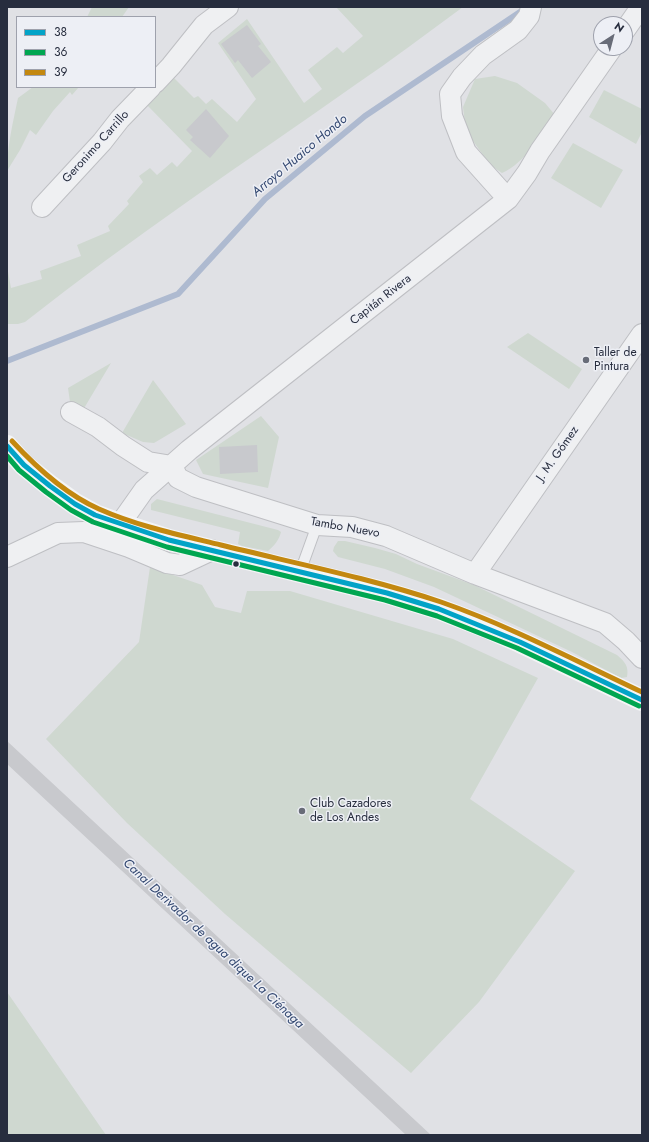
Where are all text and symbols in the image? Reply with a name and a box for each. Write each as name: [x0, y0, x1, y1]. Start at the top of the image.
legend: [16, 16, 156, 88]
north arrow: [593, 16, 633, 56]
text: N: [611, 18, 628, 36]
text: 38: [54, 23, 67, 41]
text: 36: [54, 43, 67, 61]
text: 39: [54, 63, 67, 81]
street label: Geronimo Carrillo: [60, 108, 132, 186]
water label: Arroyo Huaico Hondo: [249, 112, 351, 200]
street label: Capitán Rivera: [348, 272, 414, 328]
place label: Taller de Pintura: [594, 346, 637, 374]
marker: Taller de Pintura: [581, 355, 591, 365]
street label: J. M. Gómez: [534, 424, 582, 484]
street label: Tambo Nuevo: [309, 515, 381, 541]
unlabelled marker: [231, 559, 241, 569]
place label: Club Cazadores de Los Andes: [310, 797, 391, 825]
marker: Club Cazadores de Los Andes: [297, 806, 307, 816]
water label: Canal Derivador de agua dique La Ciénaga: [119, 856, 307, 1032]

